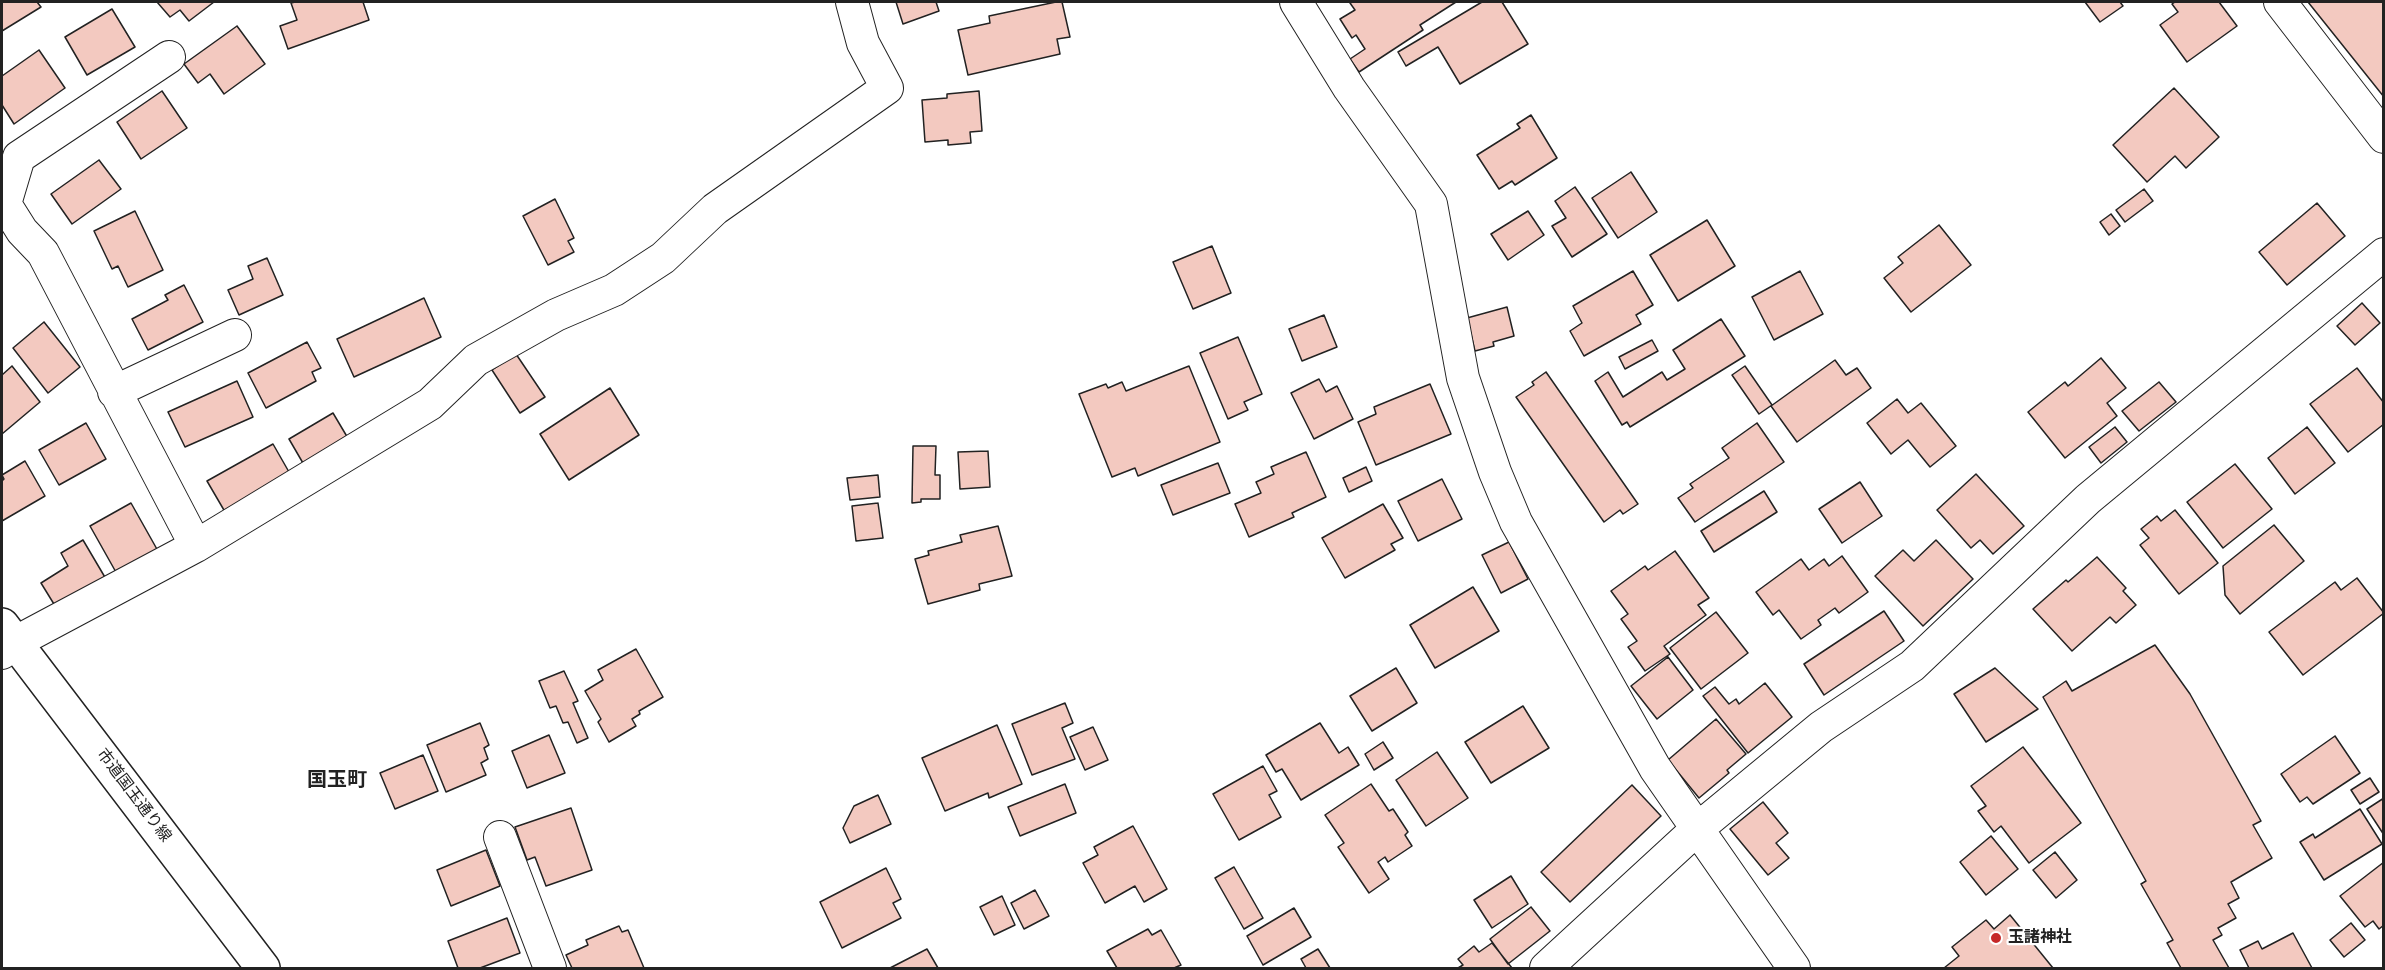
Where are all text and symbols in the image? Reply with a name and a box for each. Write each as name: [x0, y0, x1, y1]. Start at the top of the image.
street label: 市道国玉通り線: [92, 745, 174, 847]
district label: 国玉町: [307, 770, 367, 794]
place label: 玉諸神社: [2008, 928, 2072, 948]
marker: 玉諸神社: [1989, 931, 2003, 945]

